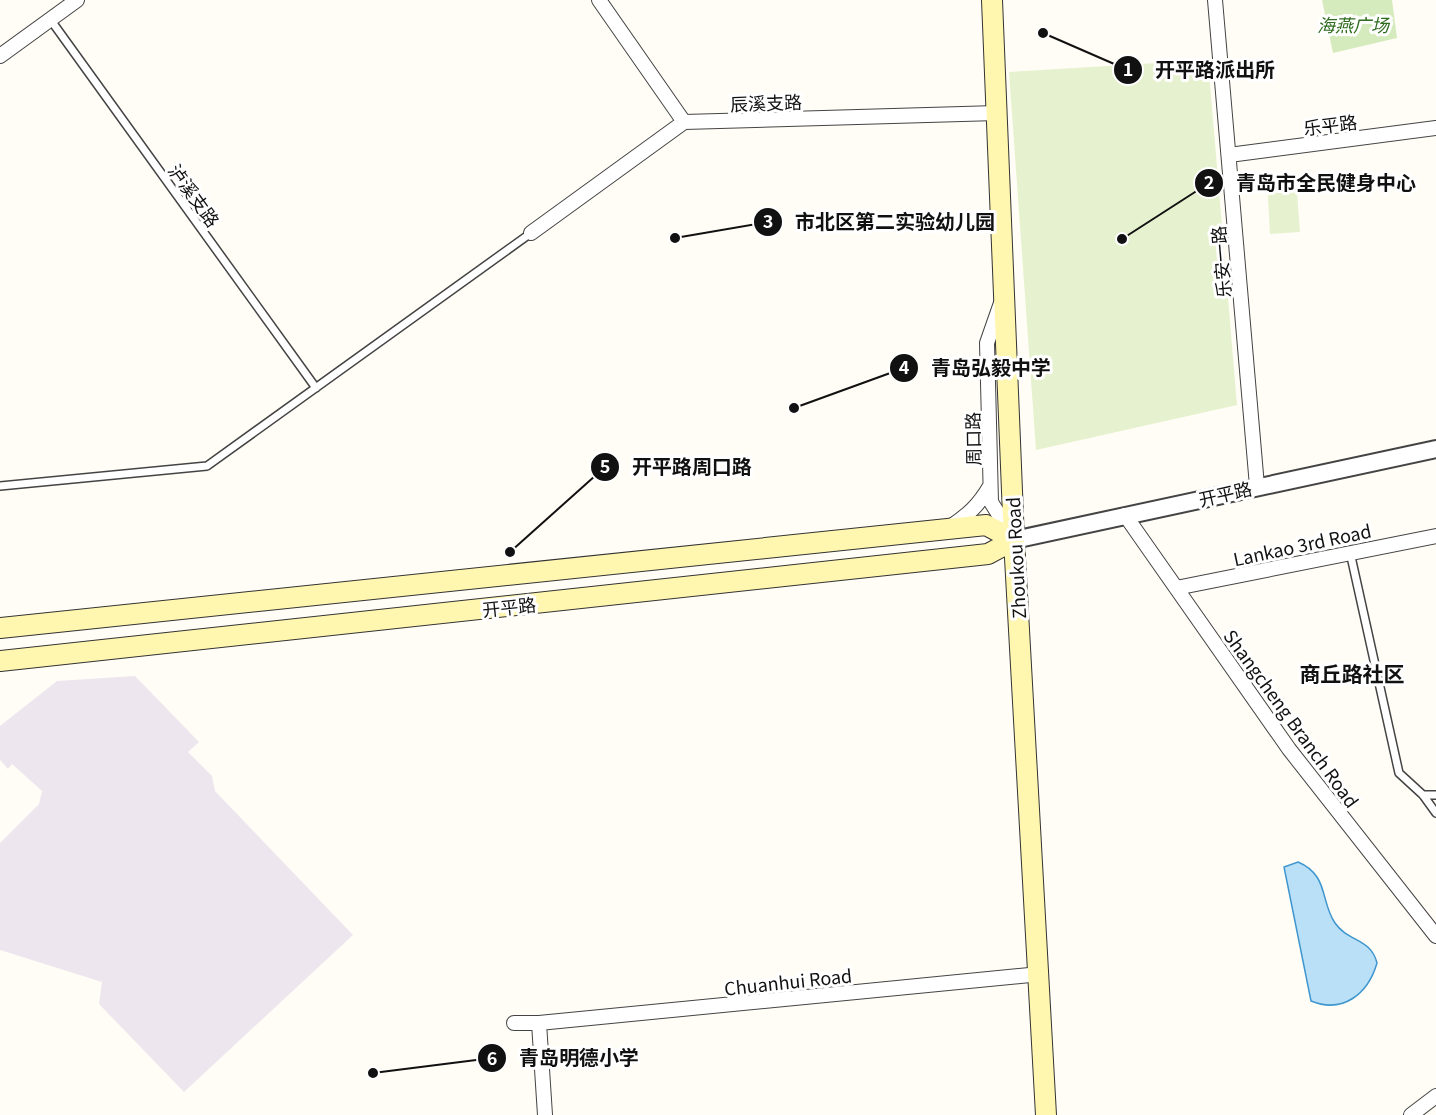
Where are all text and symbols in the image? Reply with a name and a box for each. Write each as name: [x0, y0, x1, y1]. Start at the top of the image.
park label: 海燕广场: [1317, 11, 1391, 37]
callout: 开平路派出所: [1113, 51, 1287, 89]
text: 开平路派出所: [1155, 54, 1275, 83]
text: 1: [1123, 55, 1133, 81]
street label: 辰溪支路: [730, 88, 802, 116]
street label: 乐平路: [1302, 108, 1358, 140]
street label: 泸溪支路: [163, 158, 227, 232]
callout: 青岛市全民健身中心: [1194, 164, 1428, 202]
text: 青岛市全民健身中心: [1236, 167, 1416, 196]
text: 2: [1204, 168, 1214, 194]
callout: 市北区第二实验幼儿园: [753, 203, 1007, 241]
text: 市北区第二实验幼儿园: [795, 206, 995, 235]
text: 3: [763, 207, 773, 233]
street label: 乐安一路: [1204, 225, 1236, 299]
callout: 青岛弘毅中学: [889, 349, 1063, 387]
text: 青岛弘毅中学: [931, 352, 1051, 381]
text: 4: [899, 353, 910, 379]
street label: 周口路: [959, 412, 985, 466]
callout: 开平路周口路: [590, 448, 764, 486]
text: 开平路周口路: [632, 451, 752, 480]
text: 5: [600, 452, 610, 478]
street label: 开平路: [1196, 474, 1254, 512]
street label: Zhoukou Road: [999, 496, 1031, 620]
street label: Lankao 3rd Road: [1231, 517, 1373, 571]
street label: 开平路: [481, 590, 537, 622]
street label: Shangcheng Branch Road: [1218, 624, 1366, 812]
district label: 商丘路社区: [1300, 658, 1405, 688]
street label: Chuanhui Road: [723, 961, 853, 1001]
callout: 青岛明德小学: [477, 1039, 651, 1077]
text: 青岛明德小学: [519, 1042, 639, 1071]
text: 6: [487, 1044, 497, 1070]

